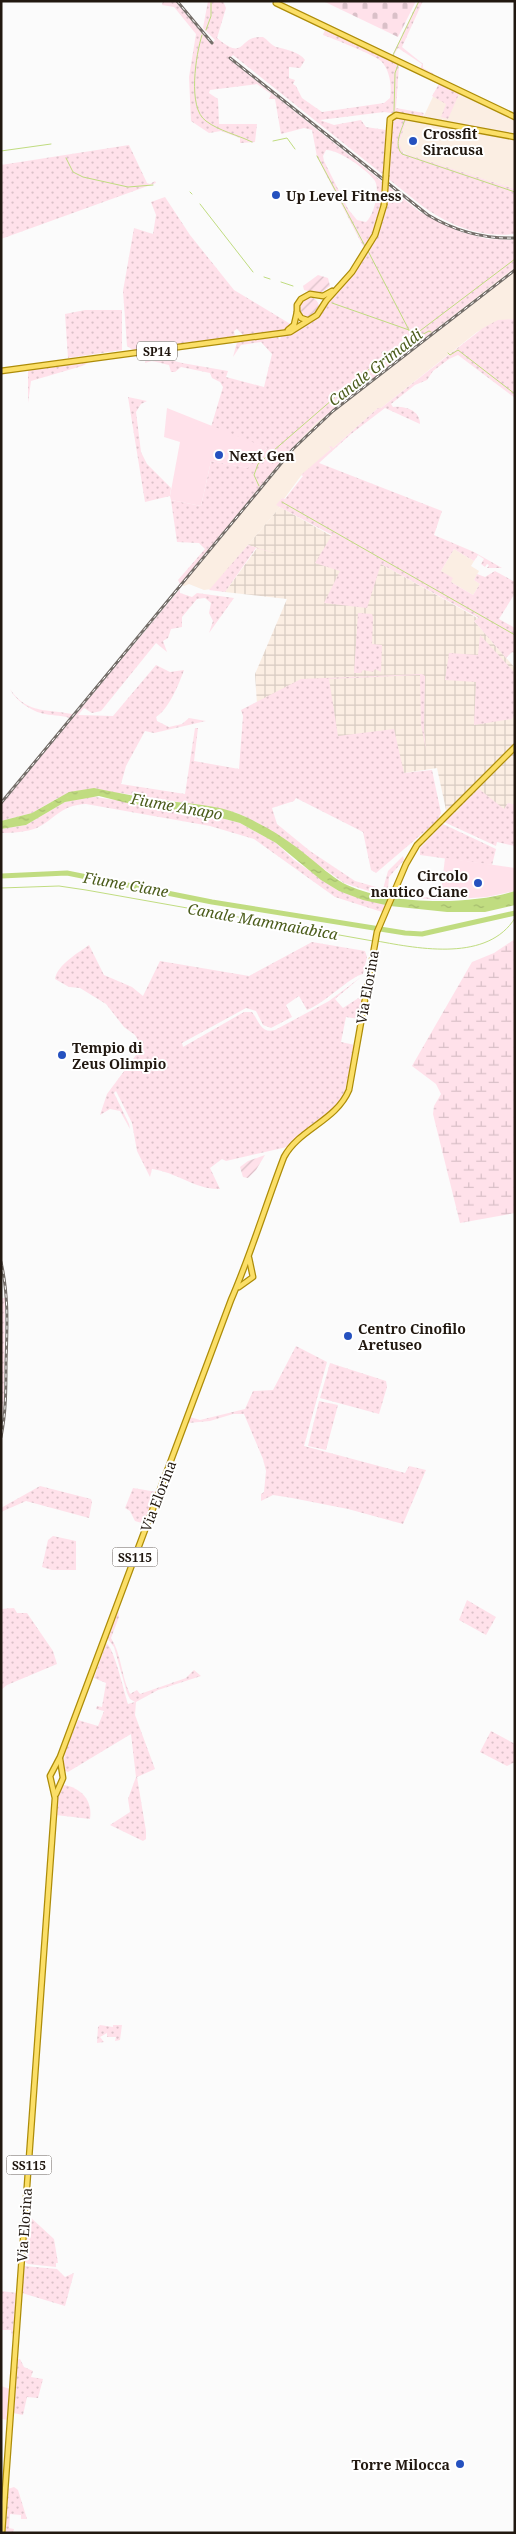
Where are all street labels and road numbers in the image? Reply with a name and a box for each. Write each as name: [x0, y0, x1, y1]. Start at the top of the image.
road number: SP14: [137, 342, 177, 361]
street label: Via Elorina: [351, 949, 383, 1025]
street label: Via Elorina: [136, 1458, 180, 1534]
road number: SS115: [112, 1548, 158, 1566]
road number: SS115: [6, 2156, 52, 2174]
street label: Via Elorina: [12, 2187, 36, 2263]

